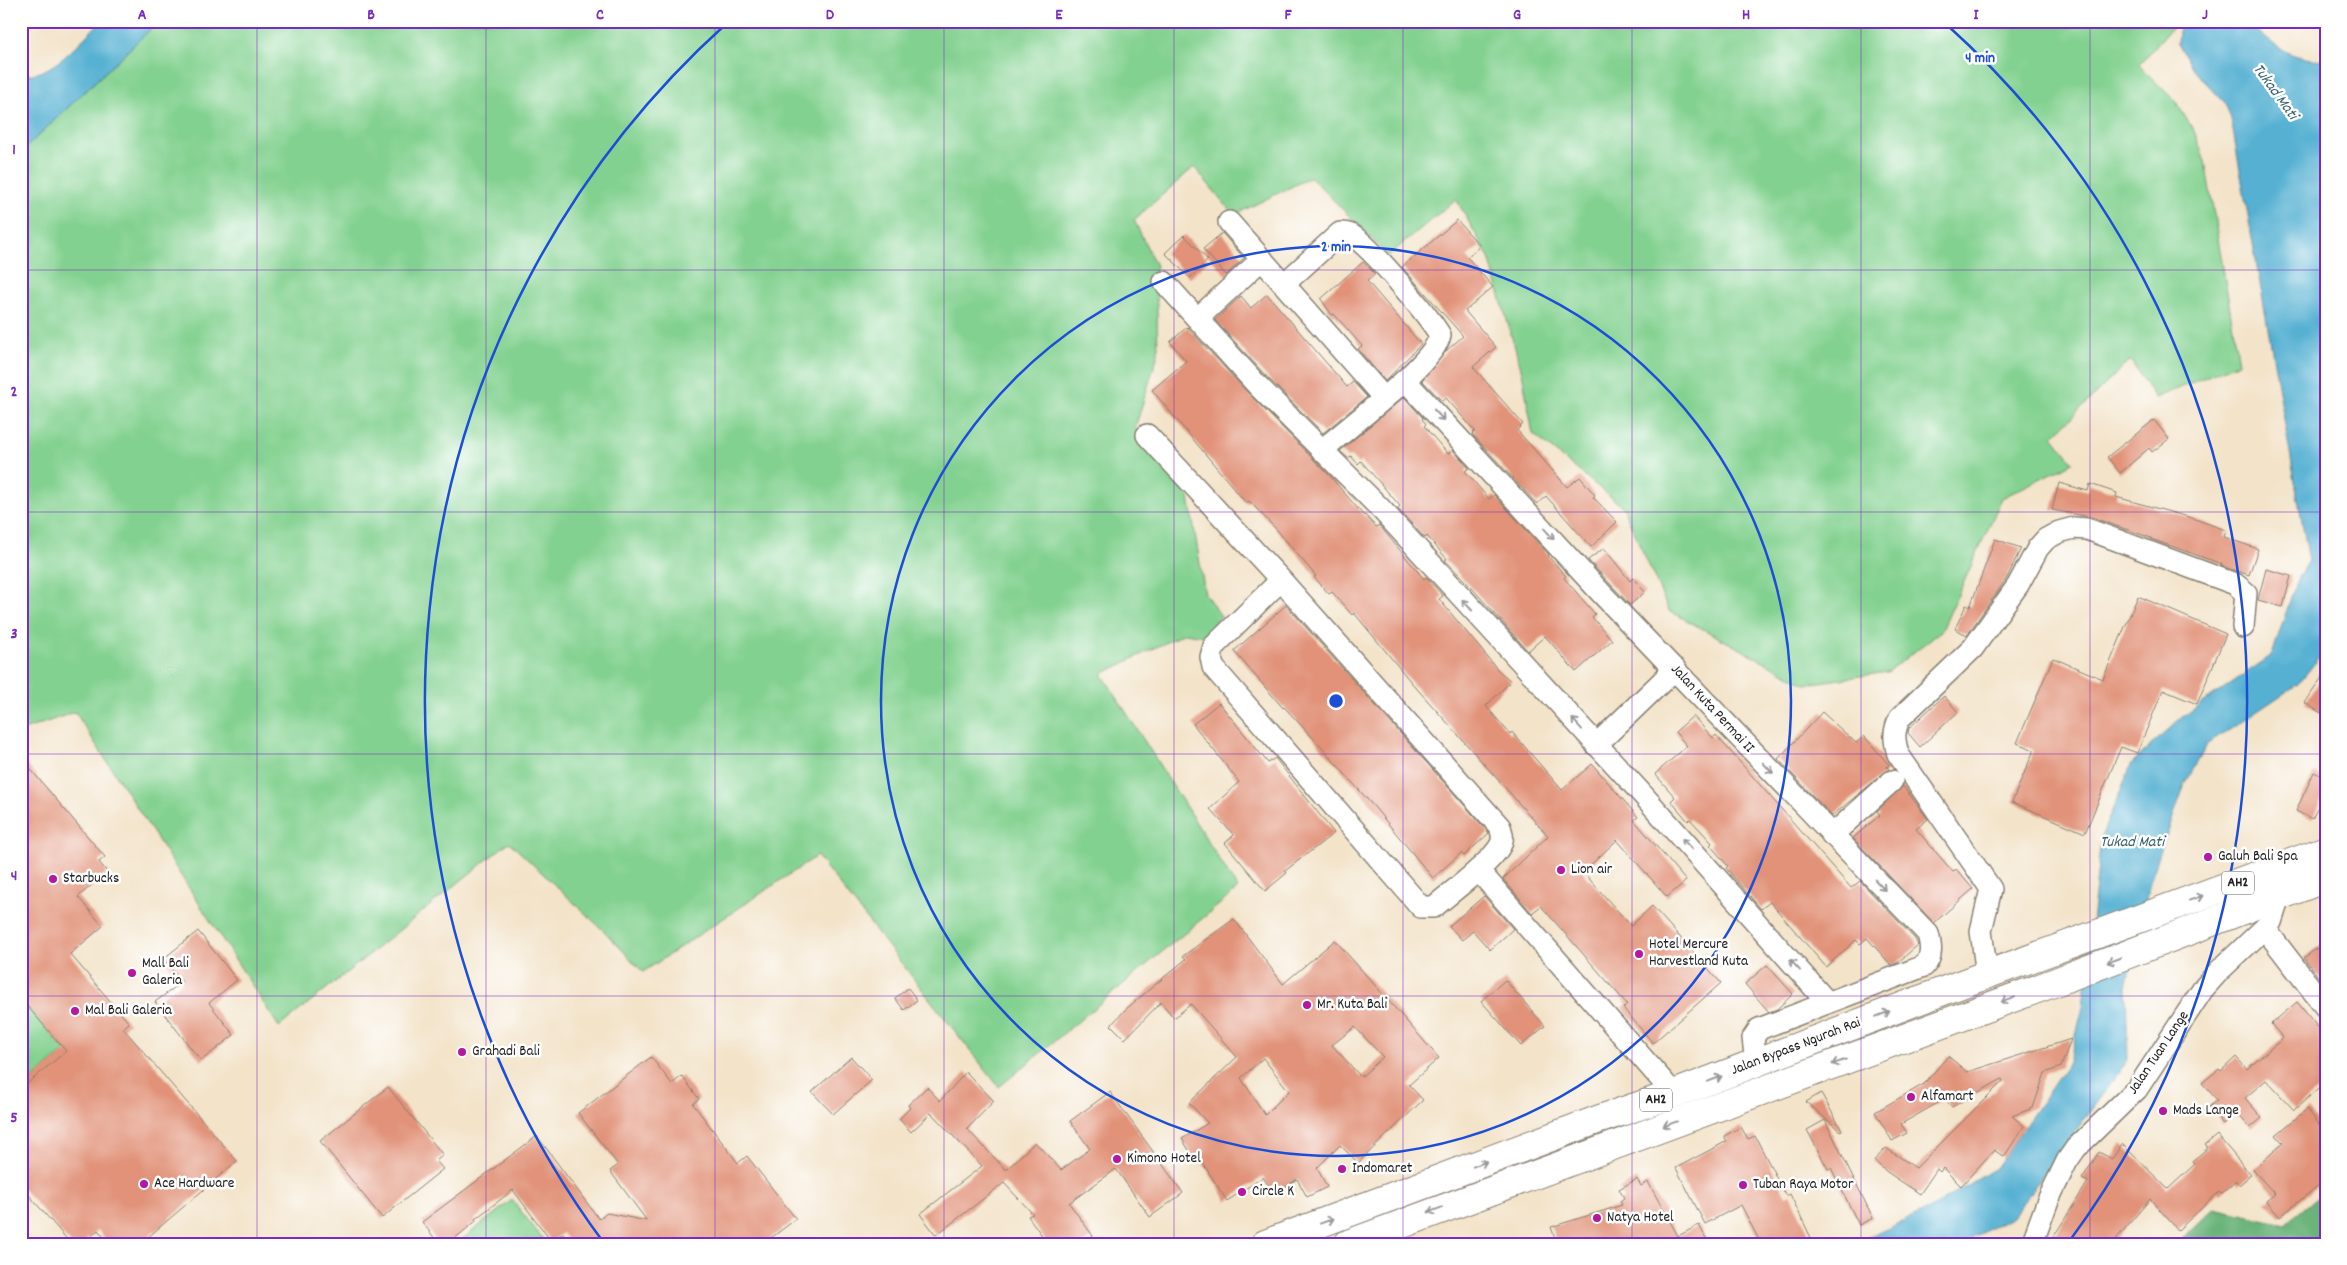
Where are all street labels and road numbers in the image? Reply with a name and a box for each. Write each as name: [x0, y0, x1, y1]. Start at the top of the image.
street label: Jalan Kuta Permai II: [1665, 660, 1759, 759]
road number: AH2: [2222, 871, 2254, 894]
street label: Jalan Tuan Lange: [2123, 1006, 2195, 1099]
street label: Jalan Bypass Ngurah Rai: [1728, 1012, 1864, 1082]
road number: AH2: [1640, 1088, 1672, 1112]

